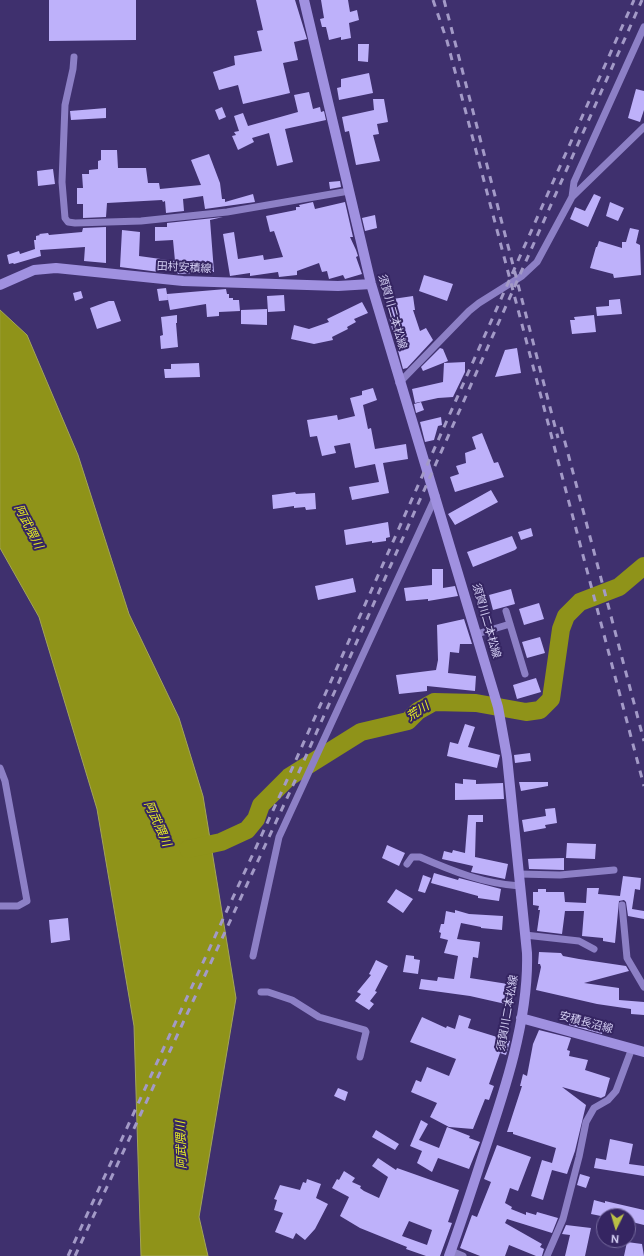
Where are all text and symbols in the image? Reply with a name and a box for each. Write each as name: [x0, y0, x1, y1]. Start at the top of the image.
street label: 田村安積線: [156, 260, 212, 276]
street label: 須賀川二本松線: [375, 273, 409, 351]
water label: 阿武隈川: [11, 502, 45, 552]
street label: 須賀川二本松線: [469, 582, 503, 660]
water label: 荒川: [404, 699, 432, 725]
water label: 阿武隈川: [141, 799, 173, 849]
street label: 須賀川二本松線: [495, 974, 521, 1052]
street label: 安積長沼線: [558, 1010, 614, 1036]
water label: 阿武隈川: [174, 1121, 190, 1169]
north arrow: [596, 1208, 636, 1248]
text: N: [610, 1232, 620, 1246]

